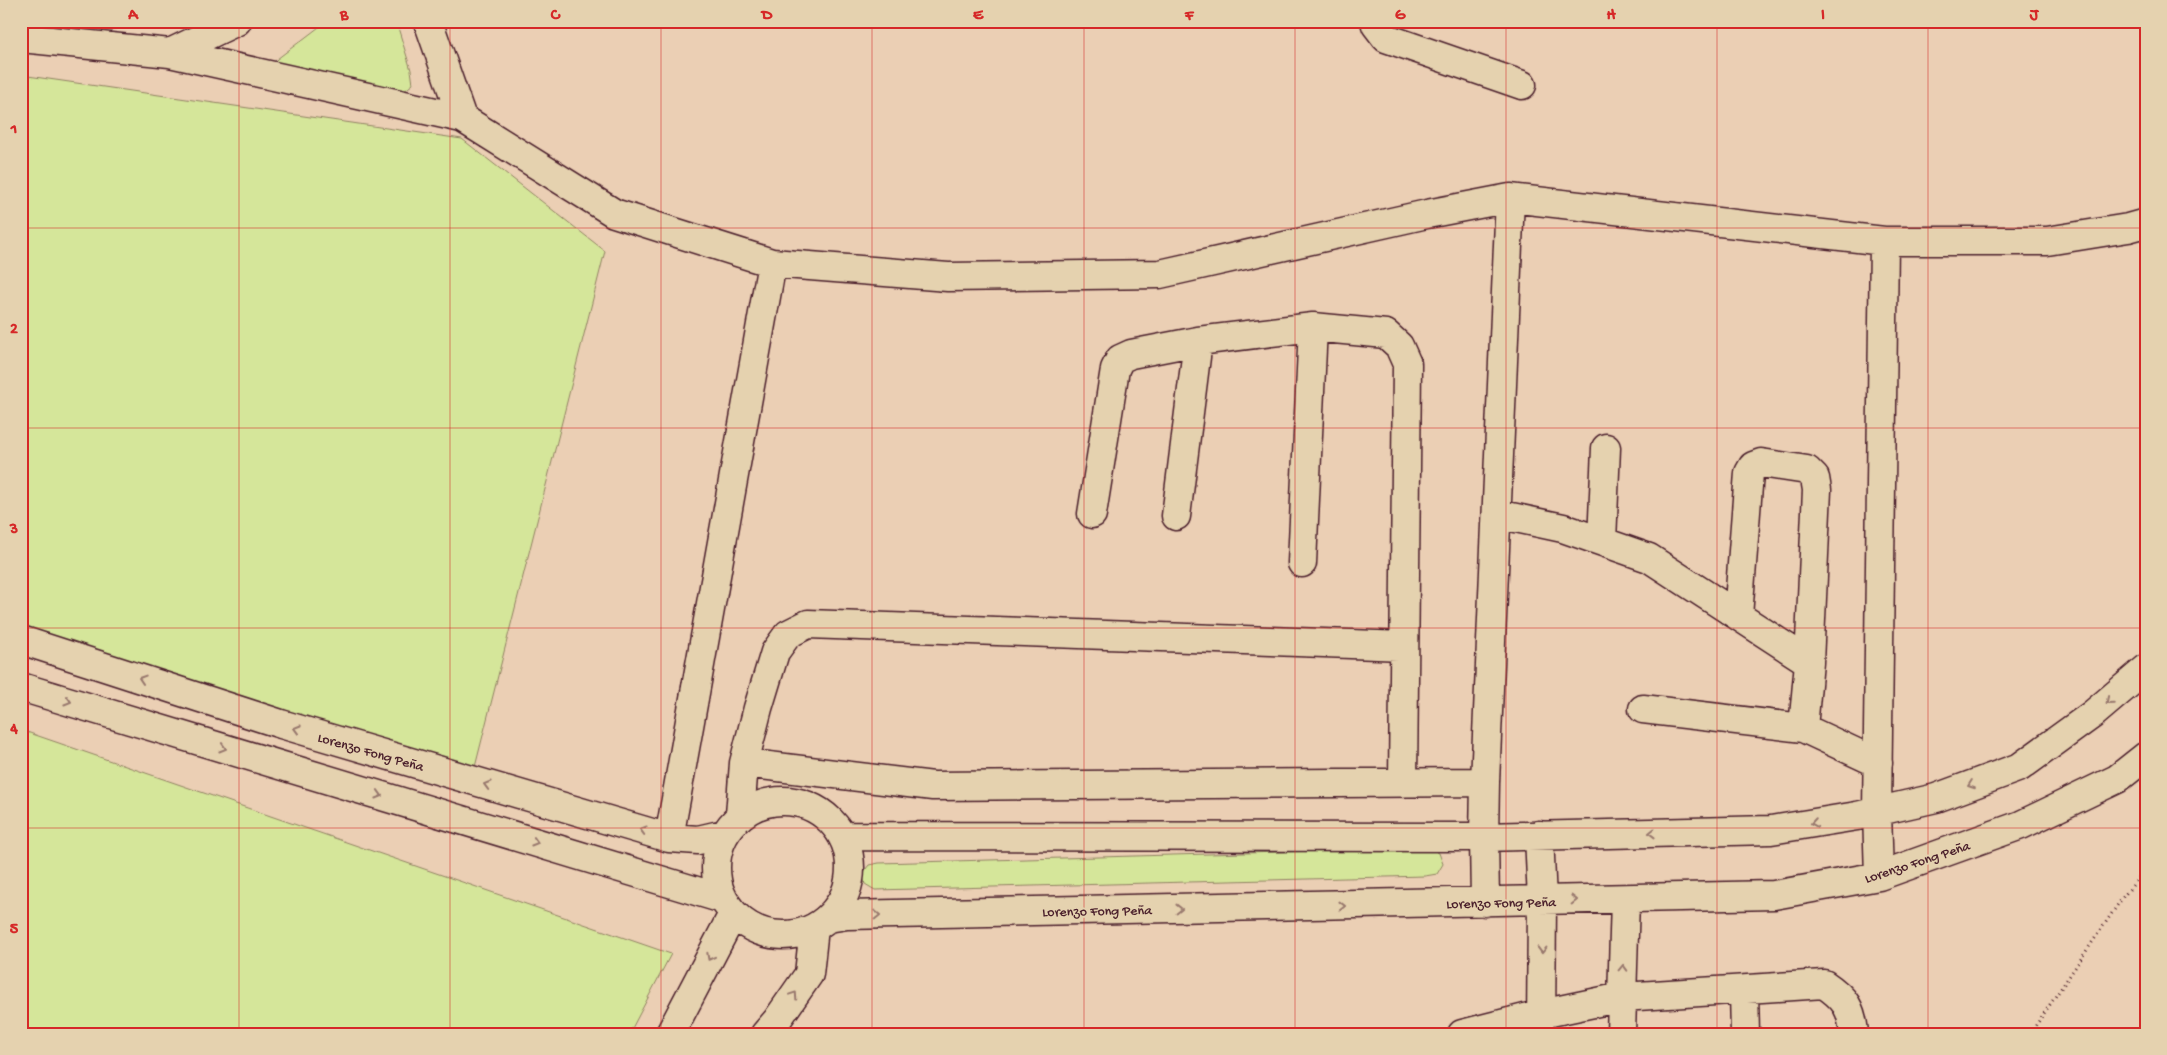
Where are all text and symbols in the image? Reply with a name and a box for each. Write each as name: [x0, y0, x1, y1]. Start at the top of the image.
text: A: [127, 7, 139, 26]
text: B: [339, 7, 349, 26]
text: C: [550, 7, 561, 26]
text: D: [760, 7, 773, 26]
text: E: [973, 7, 984, 26]
text: F: [1184, 7, 1195, 26]
text: G: [1395, 7, 1406, 26]
text: H: [1606, 7, 1616, 26]
text: I: [1821, 7, 1825, 26]
text: J: [2029, 7, 2040, 26]
text: 1: [10, 121, 17, 140]
text: 2: [10, 321, 18, 340]
text: 3: [9, 521, 18, 540]
one-way arrow: [139, 675, 147, 685]
one-way arrow: [63, 695, 72, 705]
one-way arrow: [2105, 695, 2114, 704]
text: 4: [9, 721, 18, 740]
one-way arrow: [293, 724, 302, 735]
street label: Lorenzo Fong Peña: [315, 730, 427, 777]
one-way arrow: [219, 742, 227, 752]
one-way arrow: [1968, 779, 1976, 789]
one-way arrow: [483, 780, 491, 790]
one-way arrow: [374, 789, 383, 799]
one-way arrow: [1810, 818, 1818, 828]
one-way arrow: [639, 826, 647, 836]
one-way arrow: [1648, 827, 1656, 838]
one-way arrow: [530, 836, 538, 846]
street label: Lorenzo Fong Peña: [1863, 838, 1974, 888]
street label: Lorenzo Fong Peña: [1446, 895, 1557, 914]
one-way arrow: [1570, 895, 1578, 905]
one-way arrow: [1338, 901, 1346, 911]
street label: Lorenzo Fong Peña: [1042, 903, 1153, 922]
one-way arrow: [1176, 904, 1183, 914]
one-way arrow: [873, 909, 881, 920]
text: 5: [10, 921, 19, 940]
one-way arrow: [1537, 946, 1547, 954]
one-way arrow: [706, 952, 716, 961]
one-way arrow: [1618, 963, 1628, 971]
one-way arrow: [788, 991, 798, 1000]

